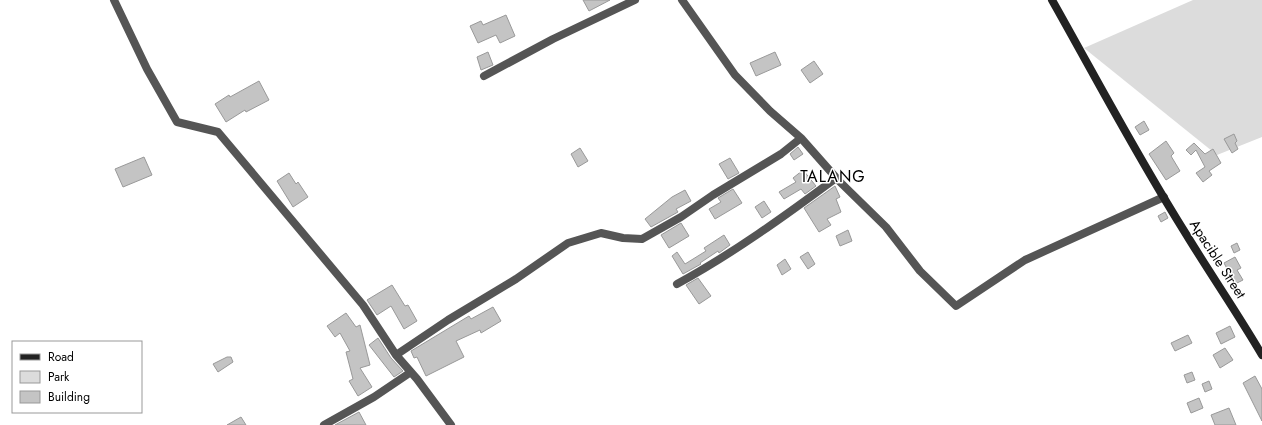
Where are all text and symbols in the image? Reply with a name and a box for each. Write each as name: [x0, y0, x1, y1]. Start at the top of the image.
district label: TALANG: [800, 165, 866, 188]
street label: Apacible Street: [1185, 216, 1251, 303]
legend: [12, 341, 142, 413]
text: Road: [48, 348, 74, 366]
text: Park: [48, 368, 70, 386]
text: Building: [48, 388, 90, 406]

